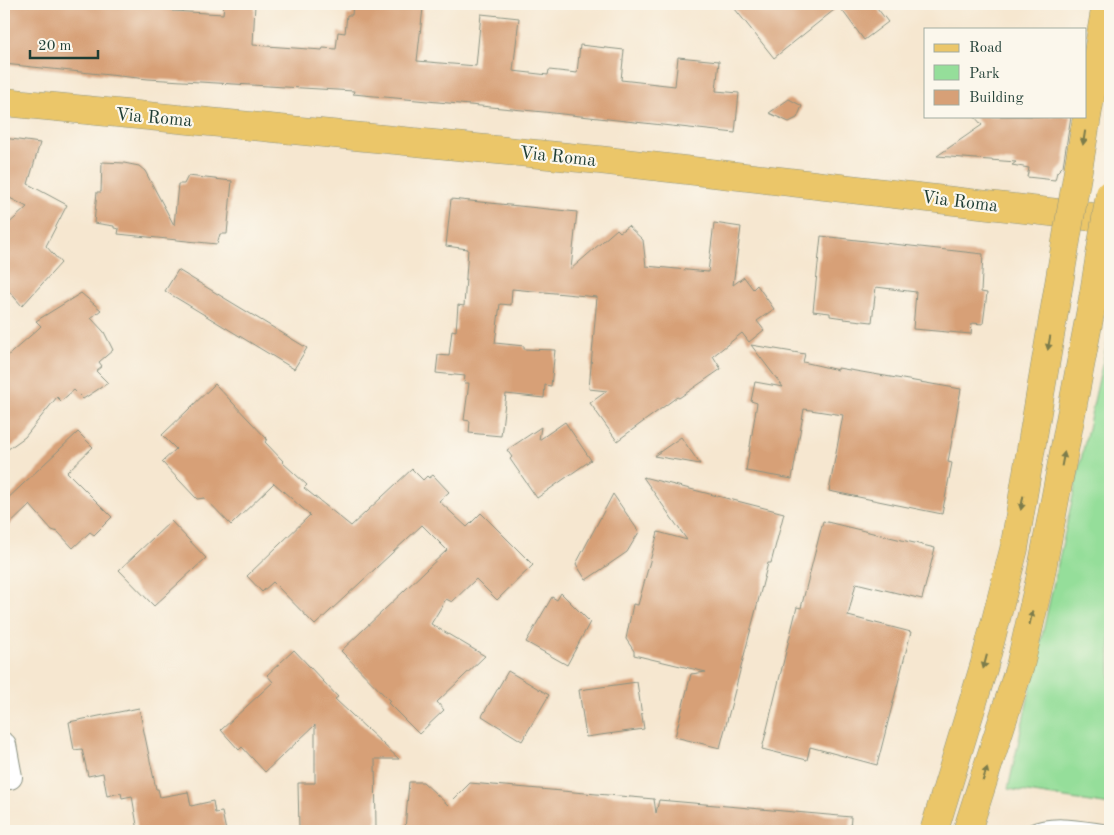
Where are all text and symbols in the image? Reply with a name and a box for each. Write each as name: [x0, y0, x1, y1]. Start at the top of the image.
scale bar: [30, 28, 98, 60]
legend: [924, 28, 1086, 118]
text: 20 m: [38, 39, 72, 54]
text: Road: [969, 41, 1003, 56]
text: Park: [969, 67, 1000, 82]
text: Building: [969, 91, 1024, 106]
street label: Via Roma: [115, 106, 193, 130]
one-way arrow: [1079, 131, 1087, 147]
street label: Via Roma: [519, 144, 597, 170]
street label: Via Roma: [921, 188, 999, 216]
one-way arrow: [1045, 336, 1053, 352]
one-way arrow: [1060, 451, 1068, 467]
one-way arrow: [1018, 496, 1026, 512]
one-way arrow: [1027, 611, 1035, 626]
one-way arrow: [981, 654, 989, 669]
one-way arrow: [982, 766, 990, 781]

